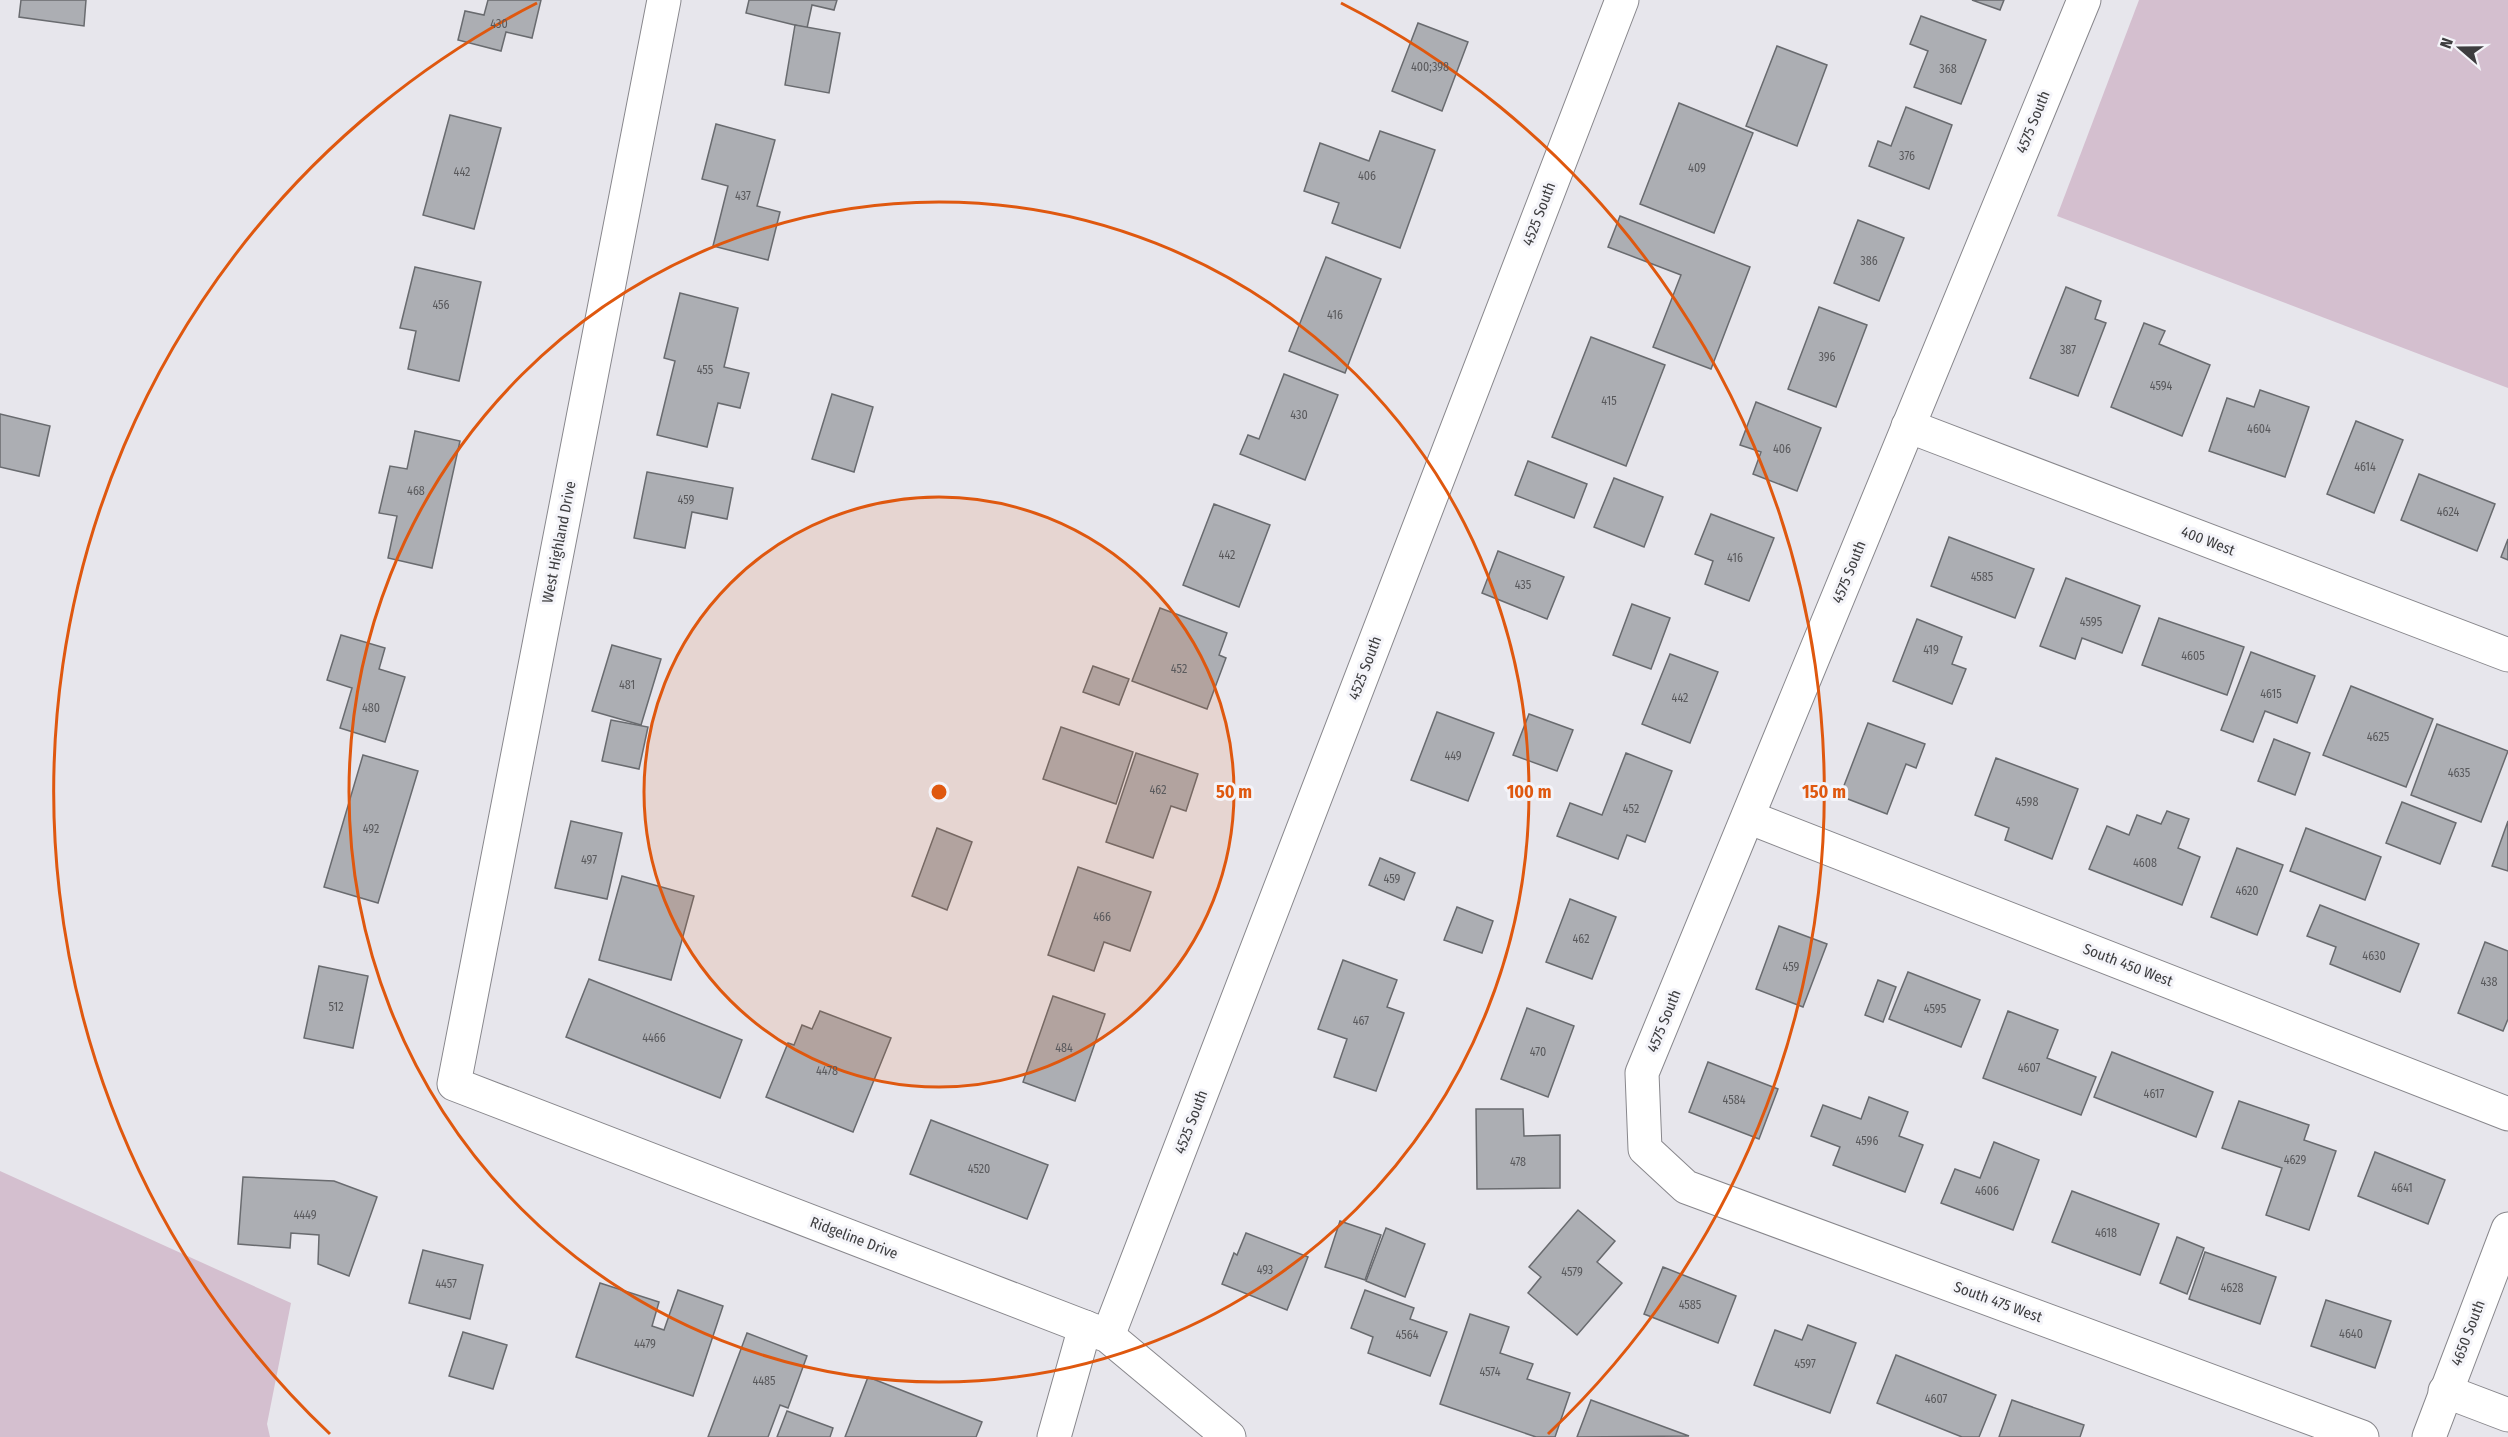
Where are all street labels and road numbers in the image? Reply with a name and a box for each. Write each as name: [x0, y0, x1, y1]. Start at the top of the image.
street label: 4575 South: [2012, 88, 2054, 156]
street label: 4525 South: [1519, 180, 1559, 248]
street label: West Highland Drive: [538, 480, 580, 604]
street label: 400 West: [2179, 523, 2238, 560]
street label: 4575 South: [1828, 538, 1870, 606]
street label: 4525 South: [1345, 634, 1385, 702]
street label: South 450 West: [2081, 940, 2175, 990]
street label: 4575 South: [1643, 987, 1685, 1055]
street label: 4525 South: [1171, 1088, 1211, 1156]
street label: Ridgeline Drive: [808, 1213, 900, 1263]
street label: South 475 West: [1951, 1278, 2045, 1326]
street label: 4650 South: [2447, 1298, 2489, 1368]

